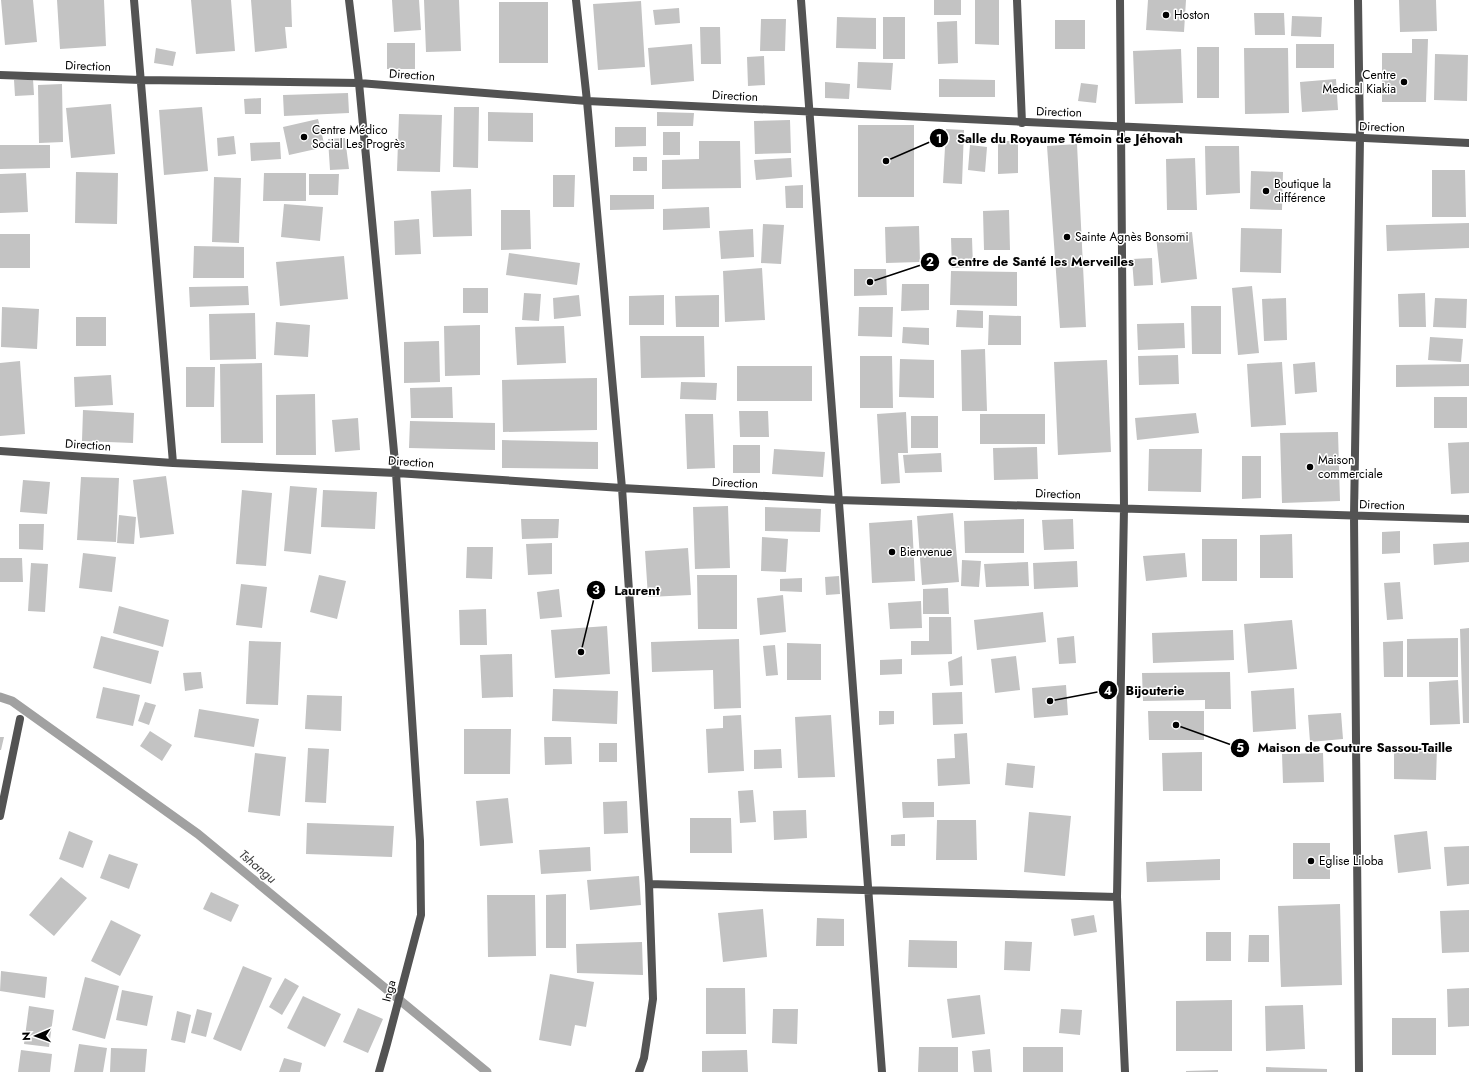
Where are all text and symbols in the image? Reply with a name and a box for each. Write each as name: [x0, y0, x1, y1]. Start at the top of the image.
place label: Hoston: [1174, 6, 1210, 24]
marker: Hoston: [1161, 10, 1171, 20]
street label: Direction: [65, 56, 111, 76]
street label: Direction: [388, 64, 436, 86]
place label: Centre Medical Kiakia: [1322, 66, 1396, 98]
marker: Centre Medical Kiakia: [1399, 77, 1409, 87]
street label: Direction: [712, 86, 758, 106]
street label: Direction: [1036, 102, 1082, 122]
street label: Direction: [1359, 117, 1405, 137]
place label: Centre Médico Social Les Progrès: [312, 121, 405, 153]
callout: Salle du Royaume Témoin de Jéhovah: [929, 126, 1191, 151]
text: Salle du Royaume Témoin de Jéhovah: [957, 129, 1183, 148]
text: 1: [936, 130, 942, 148]
marker: Centre Médico Social Les Progrès: [299, 132, 309, 142]
place label: Boutique la différence: [1274, 175, 1331, 207]
marker: Boutique la différence: [1261, 186, 1271, 196]
place label: Sainte Agnès Bonsomi: [1075, 228, 1189, 246]
marker: Sainte Agnès Bonsomi: [1062, 232, 1072, 242]
callout: Centre de Santé les Merveilles: [920, 249, 1142, 274]
text: Centre de Santé les Merveilles: [948, 252, 1134, 271]
text: 2: [926, 253, 934, 271]
street label: Direction: [64, 434, 112, 456]
street label: Direction: [387, 451, 435, 473]
place label: Maison commerciale: [1318, 451, 1383, 483]
marker: Maison commerciale: [1305, 462, 1315, 472]
street label: Direction: [712, 473, 758, 493]
street label: Direction: [1035, 484, 1081, 504]
street label: Direction: [1359, 495, 1405, 515]
place label: Bienvenue: [900, 543, 952, 561]
marker: Bienvenue: [887, 547, 897, 557]
callout: Laurent: [586, 578, 668, 603]
text: 3: [592, 581, 600, 599]
text: Laurent: [614, 581, 661, 600]
callout: Bijouterie: [1098, 678, 1193, 703]
text: Bijouterie: [1126, 681, 1185, 700]
text: 4: [1104, 682, 1112, 700]
callout: Maison de Couture Sassou-Taille: [1230, 735, 1461, 760]
text: Maison de Couture Sassou-Taille: [1258, 738, 1453, 757]
text: 5: [1236, 739, 1244, 757]
water label: Tshangu: [235, 845, 281, 888]
place label: Eglise Liloba: [1319, 852, 1384, 870]
marker: Eglise Liloba: [1306, 856, 1316, 866]
street label: Inga: [377, 978, 401, 1004]
north arrow: [16, 1016, 56, 1056]
text: N: [18, 1032, 34, 1041]

